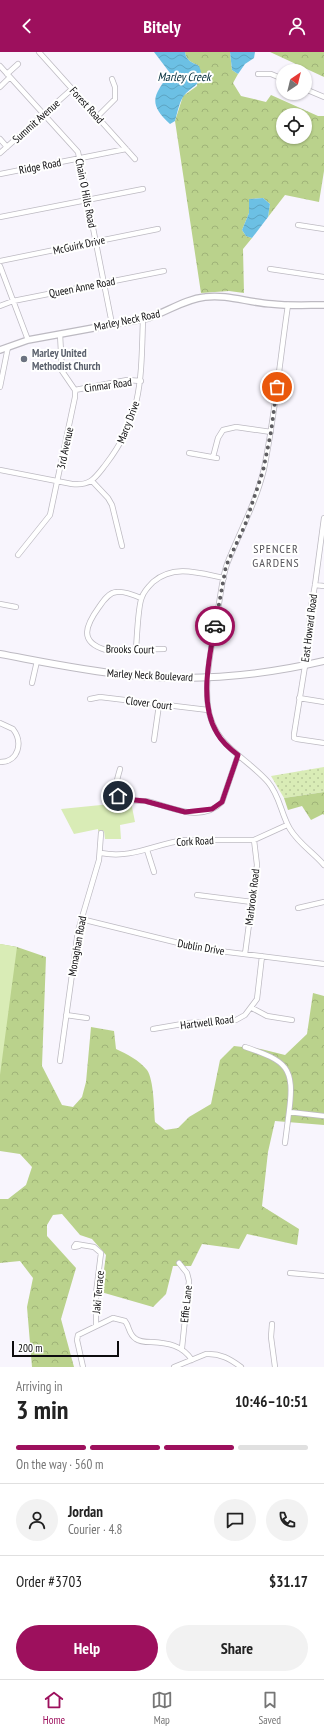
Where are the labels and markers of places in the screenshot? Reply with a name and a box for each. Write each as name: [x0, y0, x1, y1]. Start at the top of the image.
place label: Marley United Methodist Church: [32, 346, 101, 373]
marker: Marley United Methodist Church: [19, 354, 29, 364]
pin: [260, 370, 294, 404]
pin: [101, 779, 135, 813]

